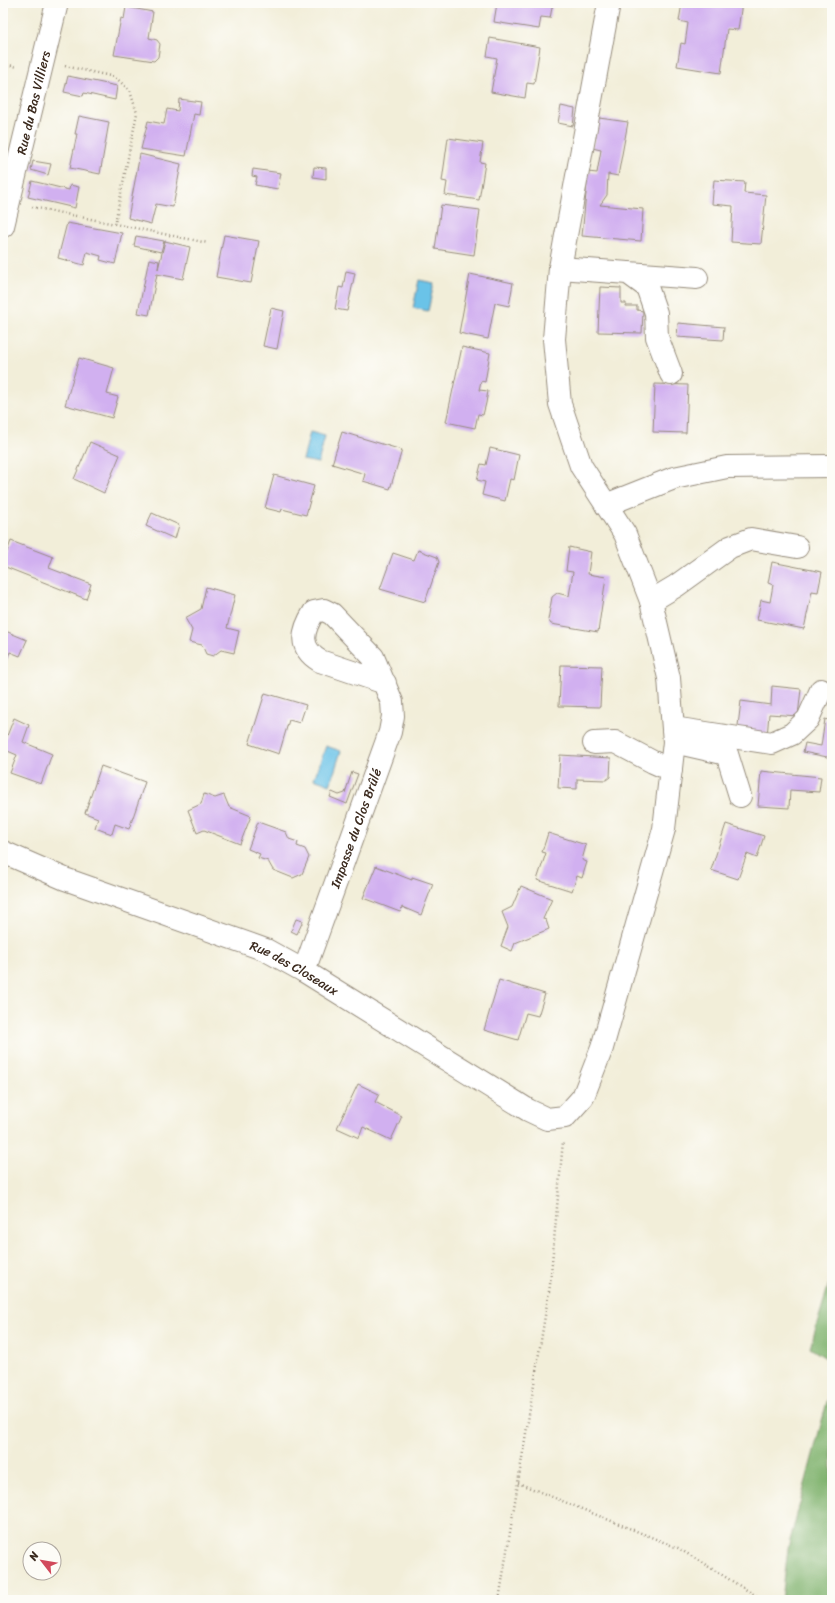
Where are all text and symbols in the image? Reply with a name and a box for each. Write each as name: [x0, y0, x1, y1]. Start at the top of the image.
street label: Rue du Bas Villiers: [10, 48, 57, 157]
street label: Impasse du Clos Brûlé: [323, 765, 388, 892]
street label: Rue des Closeaux: [247, 934, 343, 1002]
north arrow: [22, 1541, 62, 1581]
text: N: [23, 1548, 44, 1565]

